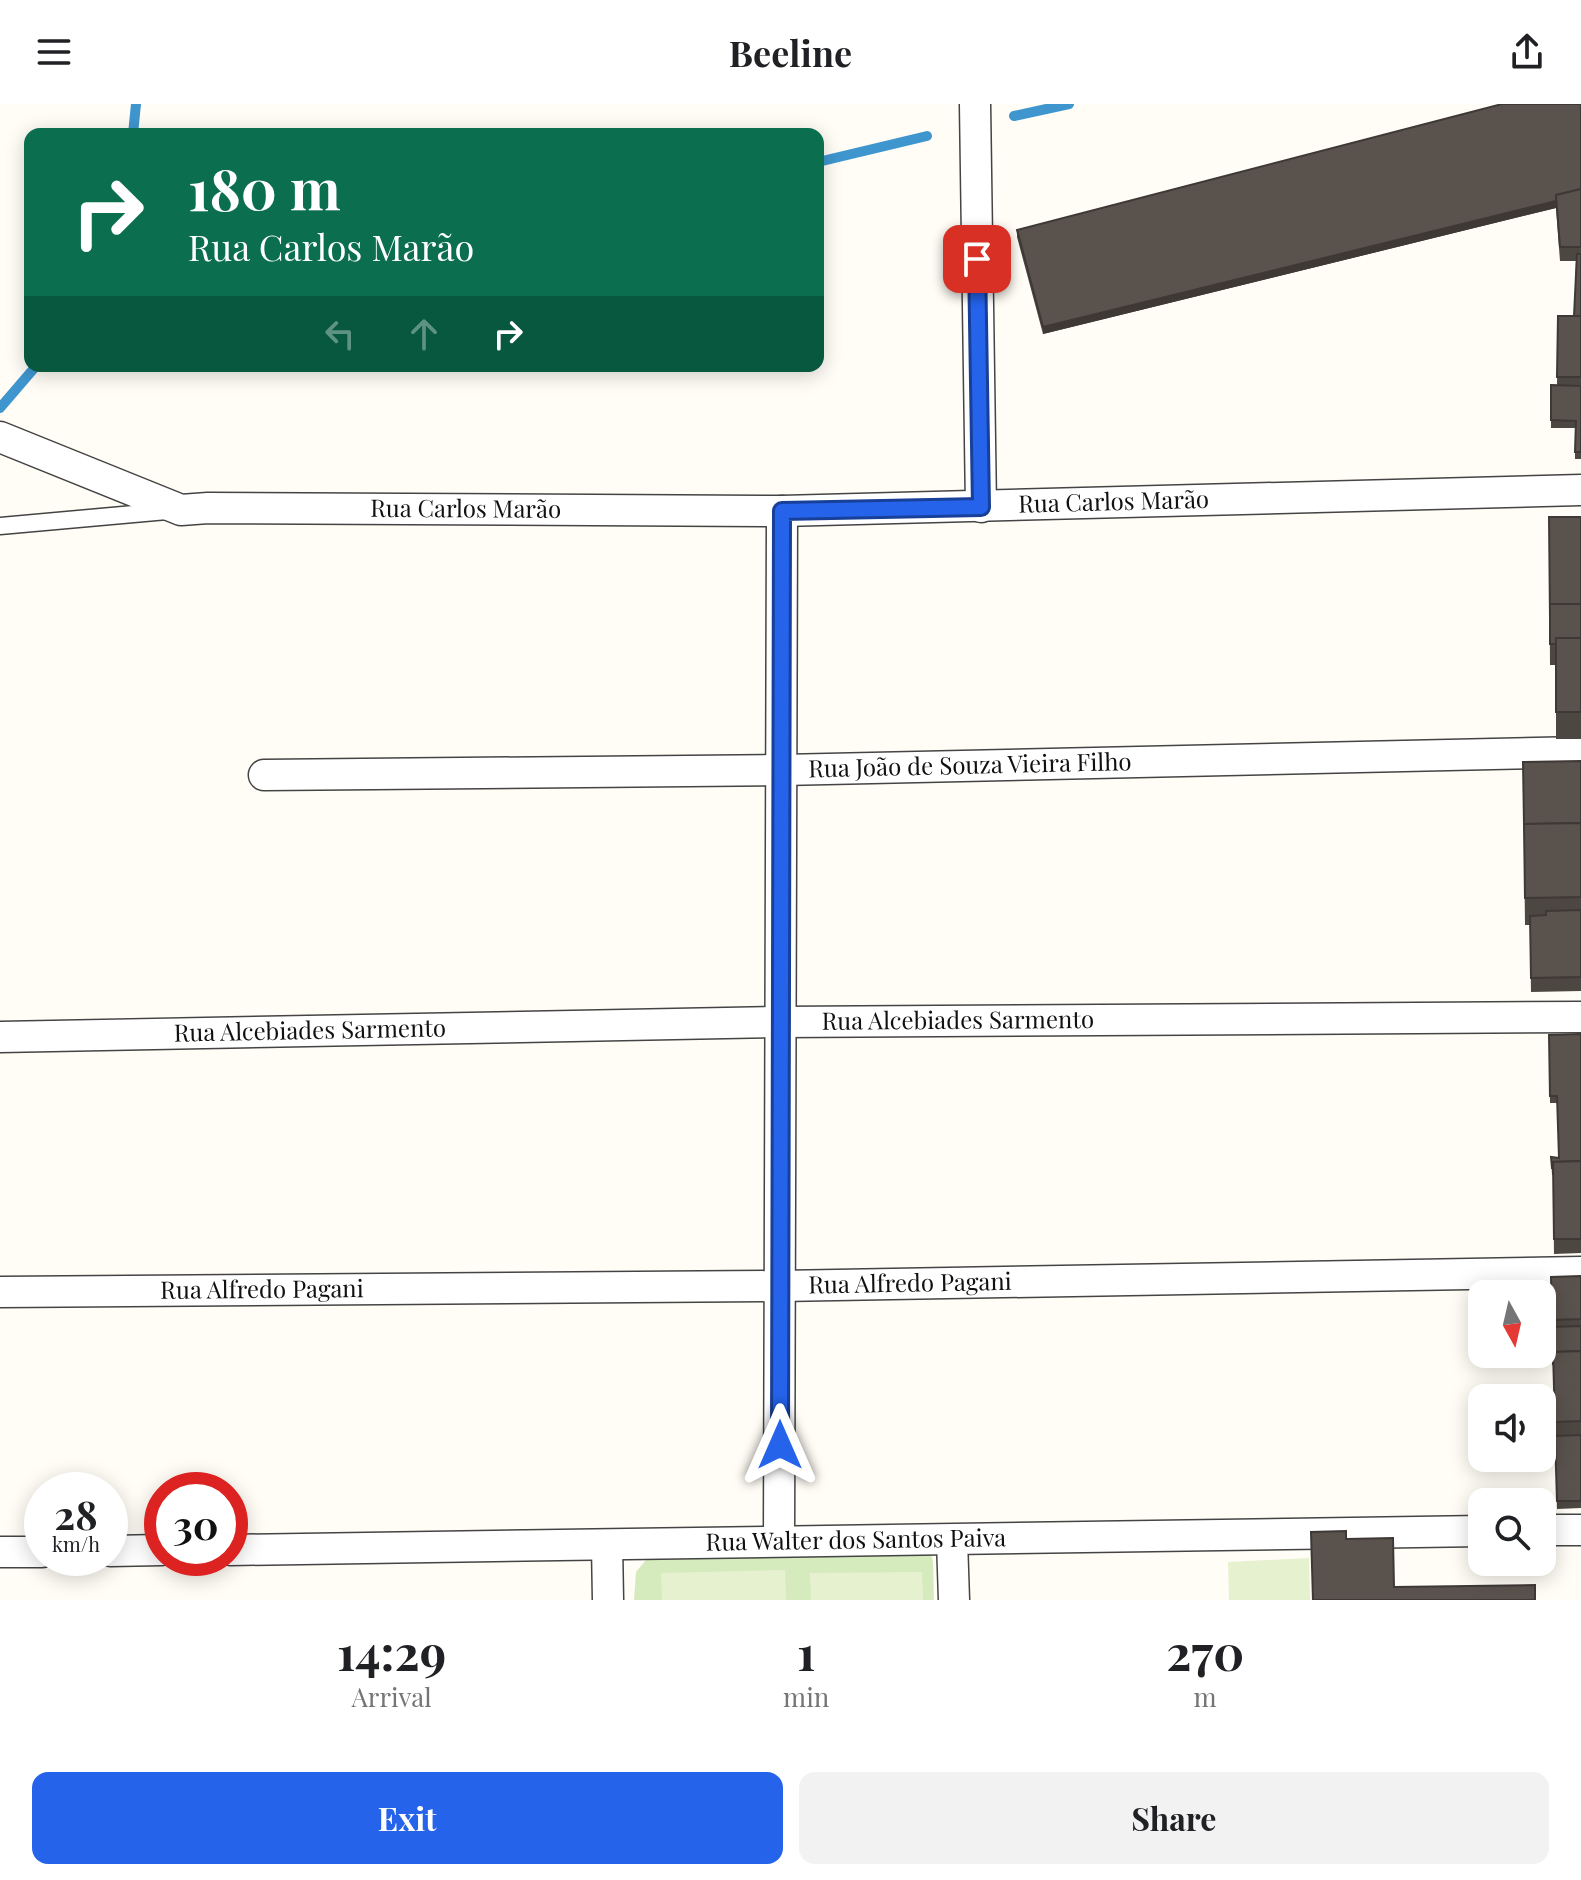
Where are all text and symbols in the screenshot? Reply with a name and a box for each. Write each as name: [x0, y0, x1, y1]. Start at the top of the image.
text: Beeline: [729, 28, 852, 76]
icon: menu: [32, 30, 76, 74]
icon: share: [1505, 30, 1549, 74]
text: 180 m: [188, 150, 341, 225]
icon: right: [56, 160, 160, 264]
text: Rua Carlos Marão: [188, 222, 474, 270]
pin: [943, 225, 1011, 293]
icon: arrive: [955, 237, 999, 281]
icon: left: [318, 312, 362, 356]
icon: ahead: [402, 312, 446, 356]
icon: right: [486, 312, 530, 356]
street label: Rua Carlos Marão: [1018, 482, 1209, 519]
street label: Rua Carlos Marão: [370, 491, 561, 524]
street label: Rua João de Souza Vieira Filho: [808, 744, 1132, 783]
street label: Rua Alcebiades Sarmento: [822, 1002, 1094, 1036]
street label: Rua Alcebiades Sarmento: [173, 1010, 446, 1048]
street label: Rua Alfredo Pagani: [808, 1264, 1012, 1300]
street label: Rua Alfredo Pagani: [160, 1271, 364, 1305]
north arrow: [1468, 1280, 1556, 1368]
map controls: [1468, 1280, 1556, 1576]
button: sound: [1468, 1384, 1556, 1472]
position arrow: [738, 1403, 822, 1487]
speed limit sign: 30: [144, 1472, 248, 1576]
text: 28: [54, 1487, 98, 1540]
button: search: [1468, 1488, 1556, 1576]
street label: Rua Walter dos Santos Paiva: [705, 1520, 1006, 1557]
text: km/h: [52, 1530, 100, 1557]
text: 14:29: [337, 1619, 446, 1683]
text: 1: [797, 1619, 815, 1683]
text: 270: [1166, 1619, 1244, 1683]
text: Arrival: [351, 1679, 432, 1714]
text: min: [783, 1679, 829, 1714]
text: m: [1194, 1679, 1217, 1714]
button: Exit: [32, 1772, 783, 1864]
button: Share: [799, 1772, 1549, 1864]

